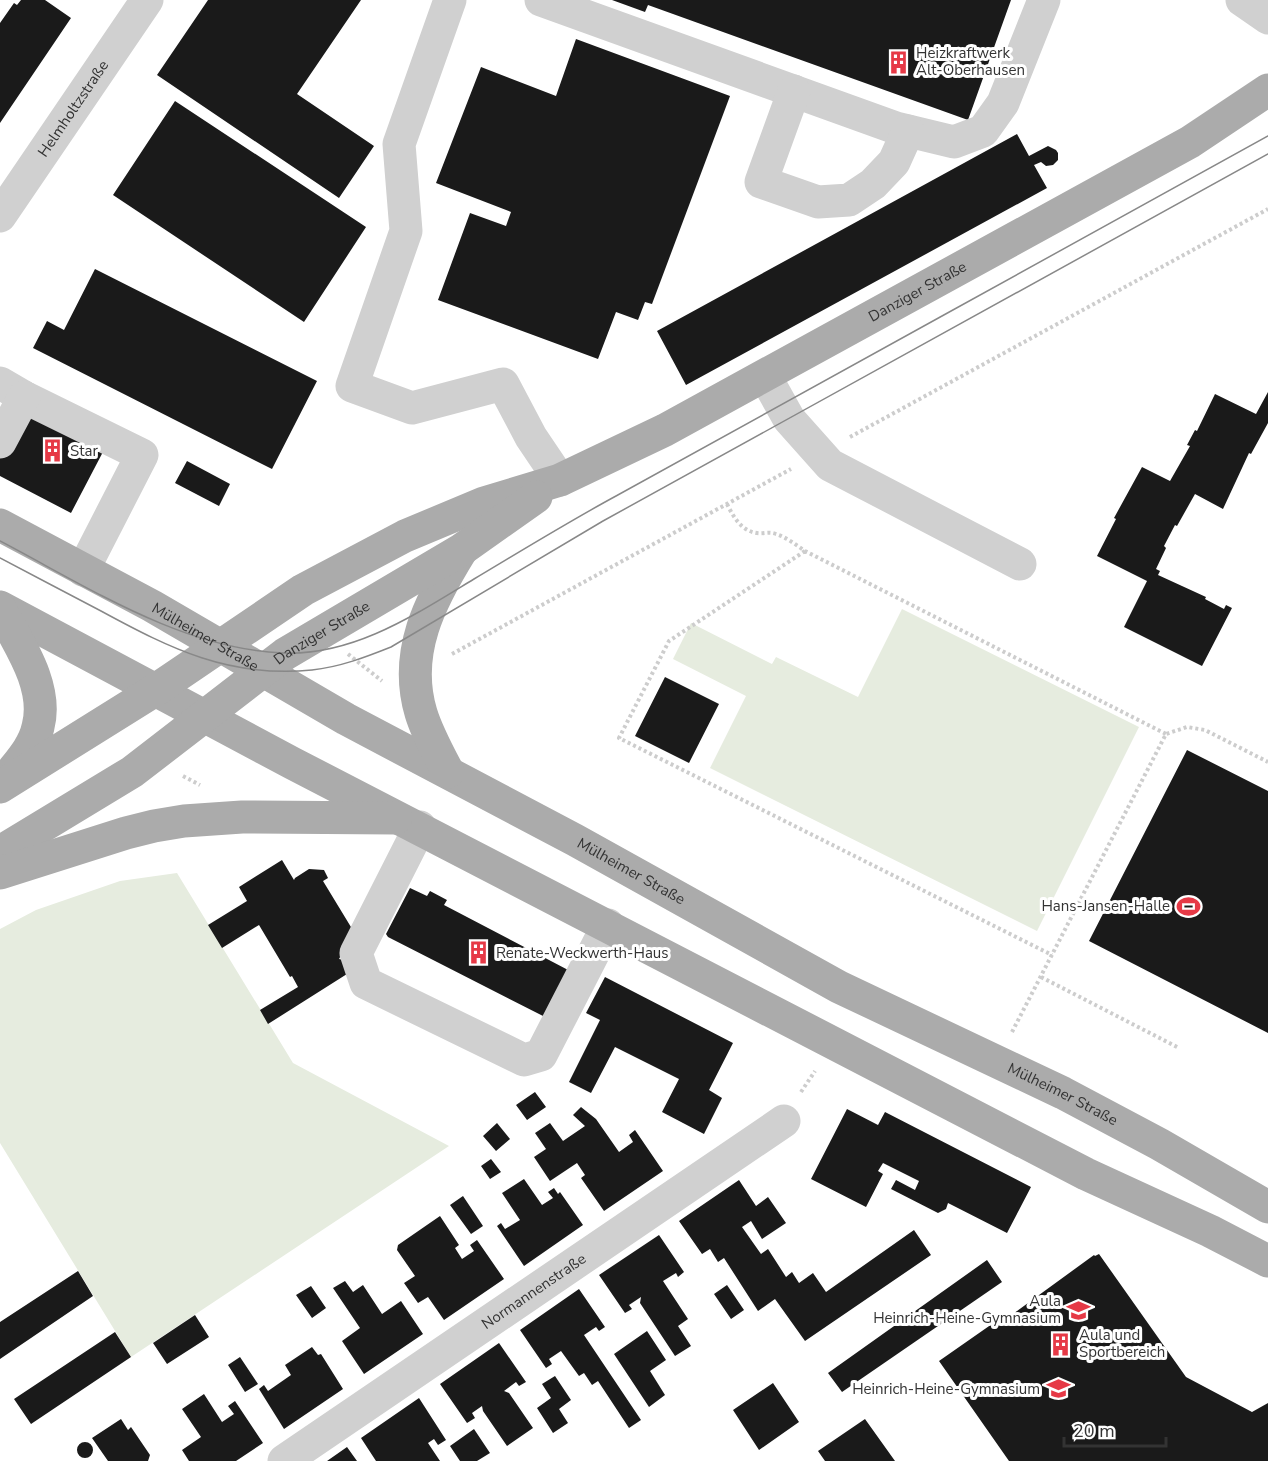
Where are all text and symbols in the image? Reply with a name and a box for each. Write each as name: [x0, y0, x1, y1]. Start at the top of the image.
place label: Heizkraftwerk Alt-Oberhausen: [916, 43, 1025, 80]
building icon: Heizkraftwerk Alt-Oberhausen: [885, 49, 911, 75]
street label: Helmholtzstraße: [33, 56, 113, 161]
street label: Danziger Straße: [865, 257, 970, 327]
building icon: Star: [39, 438, 65, 464]
place label: Star: [70, 441, 98, 461]
street label: Danziger Straße: [269, 596, 374, 669]
street label: Mülheimer Straße: [148, 598, 263, 676]
street label: Mülheimer Straße: [574, 833, 689, 909]
sports icon: Hans-Jansen-Halle: [1175, 893, 1201, 919]
place label: Hans-Jansen-Halle: [1041, 896, 1170, 916]
building icon: Renate-Weckwerth-Haus: [465, 940, 491, 966]
place label: Renate-Weckwerth-Haus: [496, 943, 668, 963]
street label: Mülheimer Straße: [1004, 1058, 1121, 1130]
street label: Normannenstraße: [478, 1249, 590, 1334]
place label: Aula Heinrich-Heine-Gymnasium: [873, 1291, 1061, 1328]
school or university icon: Aula Heinrich-Heine-Gymnasium: [1066, 1297, 1092, 1323]
place label: Aula und Sportbereich: [1079, 1325, 1165, 1362]
building icon: Aula und Sportbereich: [1048, 1331, 1074, 1357]
school or university icon: Heinrich-Heine-Gymnasium: [1045, 1376, 1071, 1402]
place label: Heinrich-Heine-Gymnasium: [852, 1379, 1040, 1399]
scale bar: [1064, 1410, 1166, 1448]
text: 20 m: [1073, 1419, 1115, 1443]

